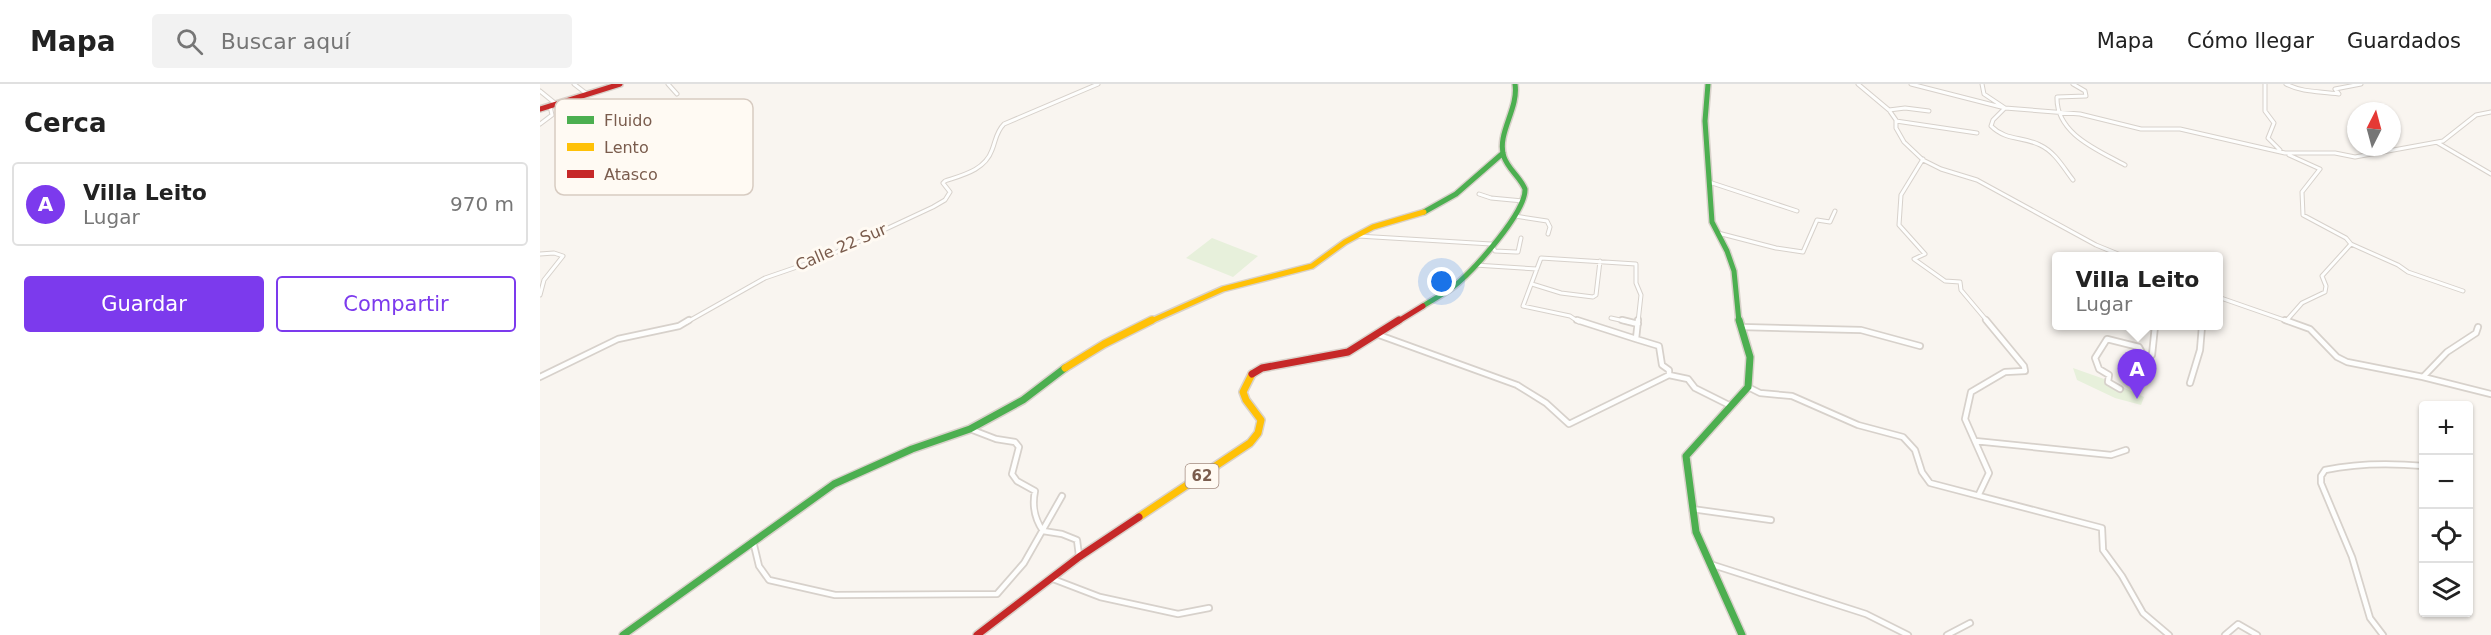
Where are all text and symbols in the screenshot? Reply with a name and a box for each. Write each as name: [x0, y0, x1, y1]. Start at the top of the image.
search box: [152, 14, 572, 68]
text: Mapa: [30, 25, 116, 58]
icon: search: [173, 25, 206, 58]
text: Buscar aquí: [221, 29, 350, 54]
text: Mapa: [2097, 29, 2154, 53]
text: Cómo llegar: [2187, 29, 2314, 53]
text: Guardados: [2347, 29, 2461, 53]
legend: [555, 99, 753, 195]
north arrow: [2347, 102, 2401, 156]
text: Cerca: [24, 108, 107, 138]
text: Fluido: [604, 111, 652, 130]
text: Lento: [604, 138, 649, 157]
text: Atasco: [604, 165, 658, 184]
text: Villa Leito: [83, 180, 207, 205]
text: A: [38, 192, 53, 216]
text: 970 m: [450, 192, 514, 216]
text: Lugar: [83, 205, 140, 229]
street label: Calle 22 Sur: [793, 219, 890, 275]
popup: [2052, 252, 2223, 330]
your location: [1427, 267, 1456, 296]
text: Villa Leito: [2076, 267, 2199, 292]
button: Guardar: [24, 276, 264, 332]
button: Compartir: [276, 276, 516, 332]
text: Lugar: [2076, 292, 2132, 316]
pin: A: [2118, 350, 2156, 399]
map controls: [2419, 401, 2473, 617]
button: +: [2419, 401, 2473, 455]
button: −: [2419, 455, 2473, 509]
road number: 62: [1186, 464, 1218, 488]
button: locate: [2419, 509, 2473, 563]
button: layers: [2419, 563, 2473, 617]

